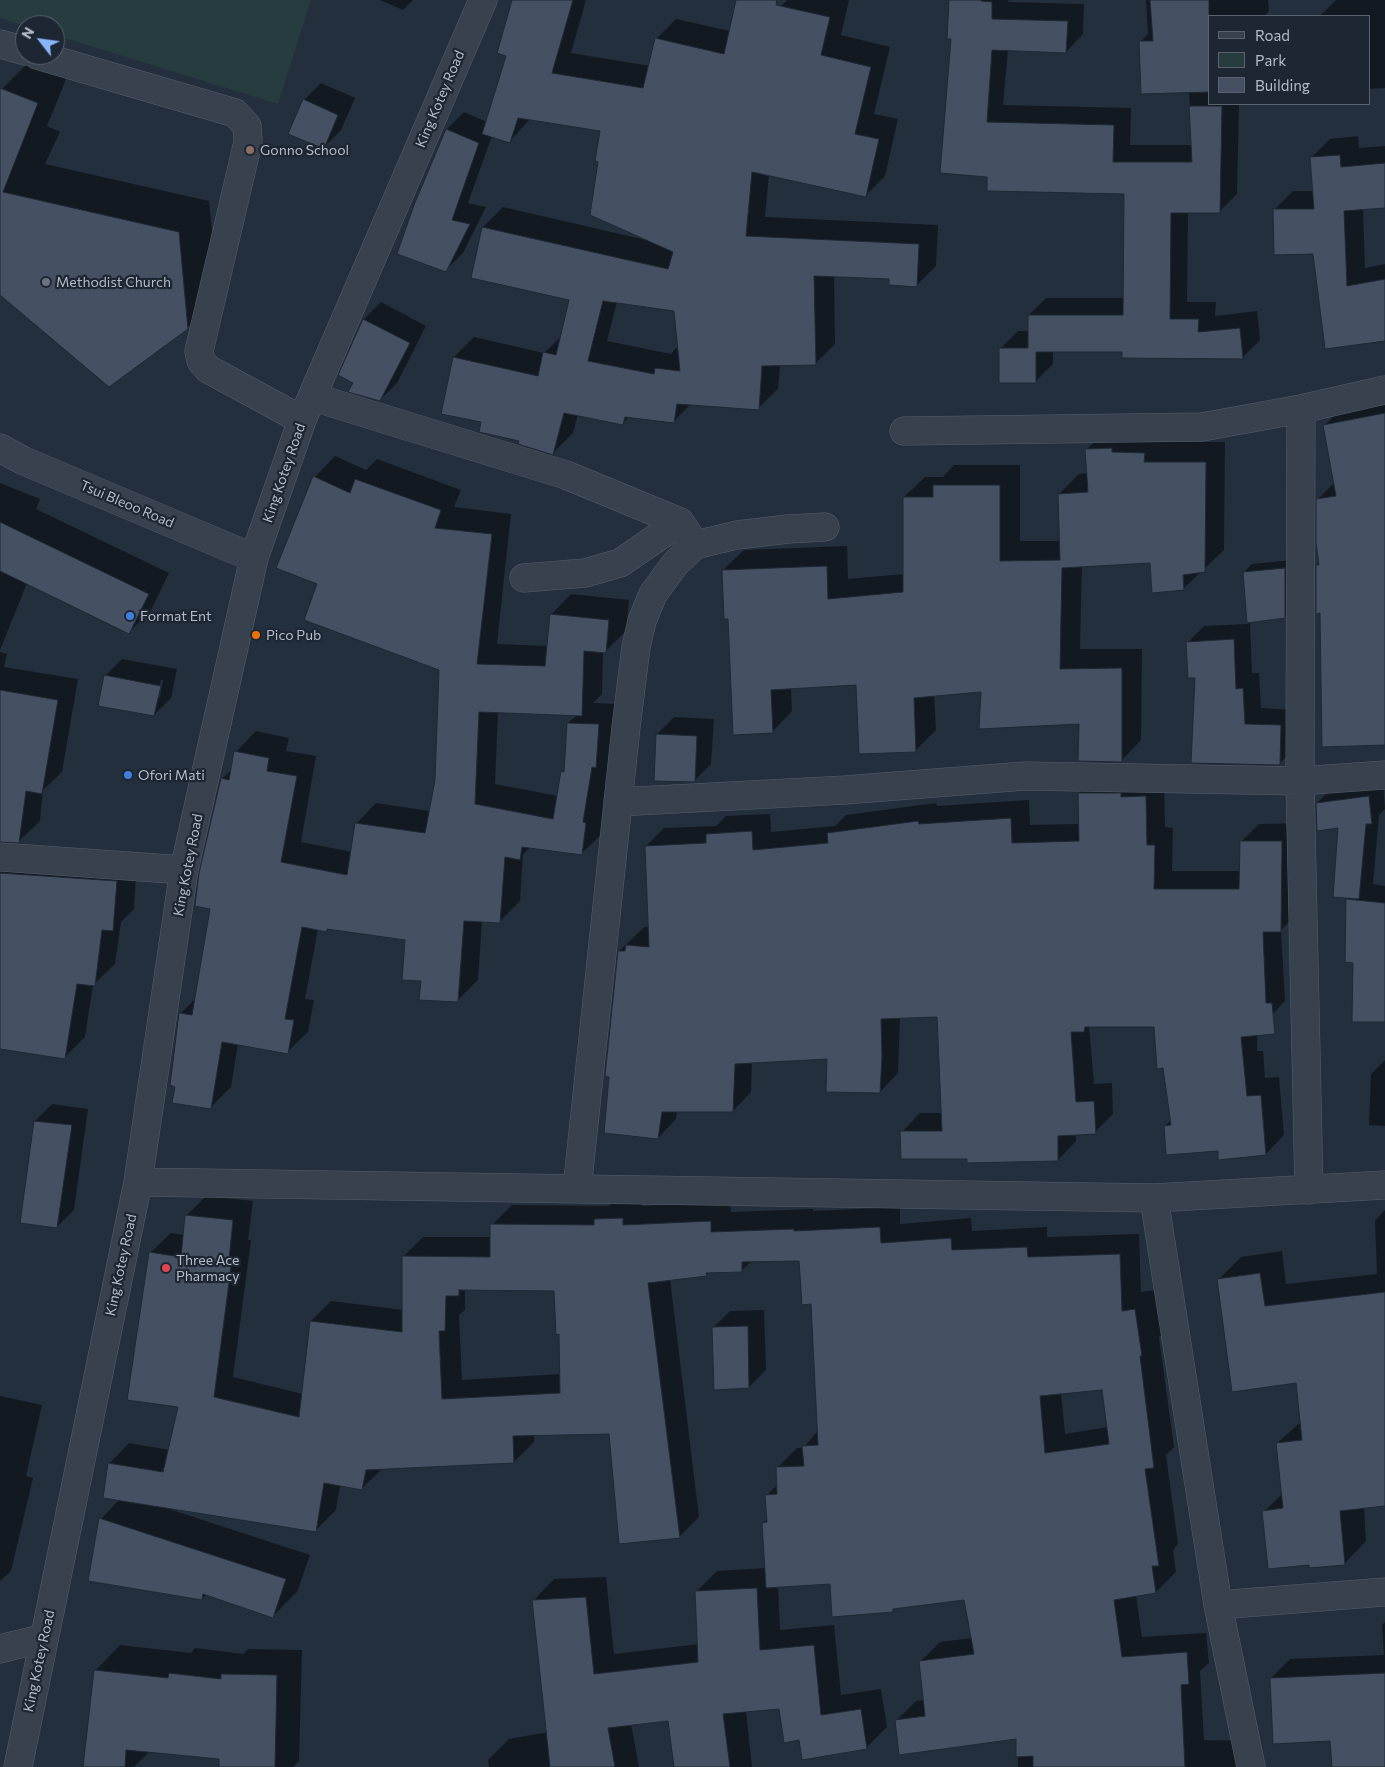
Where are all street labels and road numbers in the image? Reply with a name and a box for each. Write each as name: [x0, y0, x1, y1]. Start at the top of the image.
street label: King Kotey Road: [412, 48, 468, 150]
street label: King Kotey Road: [259, 421, 309, 525]
street label: Tsui Bleoo Road: [77, 477, 177, 531]
street label: King Kotey Road: [170, 812, 206, 918]
street label: King Kotey Road: [102, 1212, 140, 1318]
street label: King Kotey Road: [20, 1608, 58, 1714]

